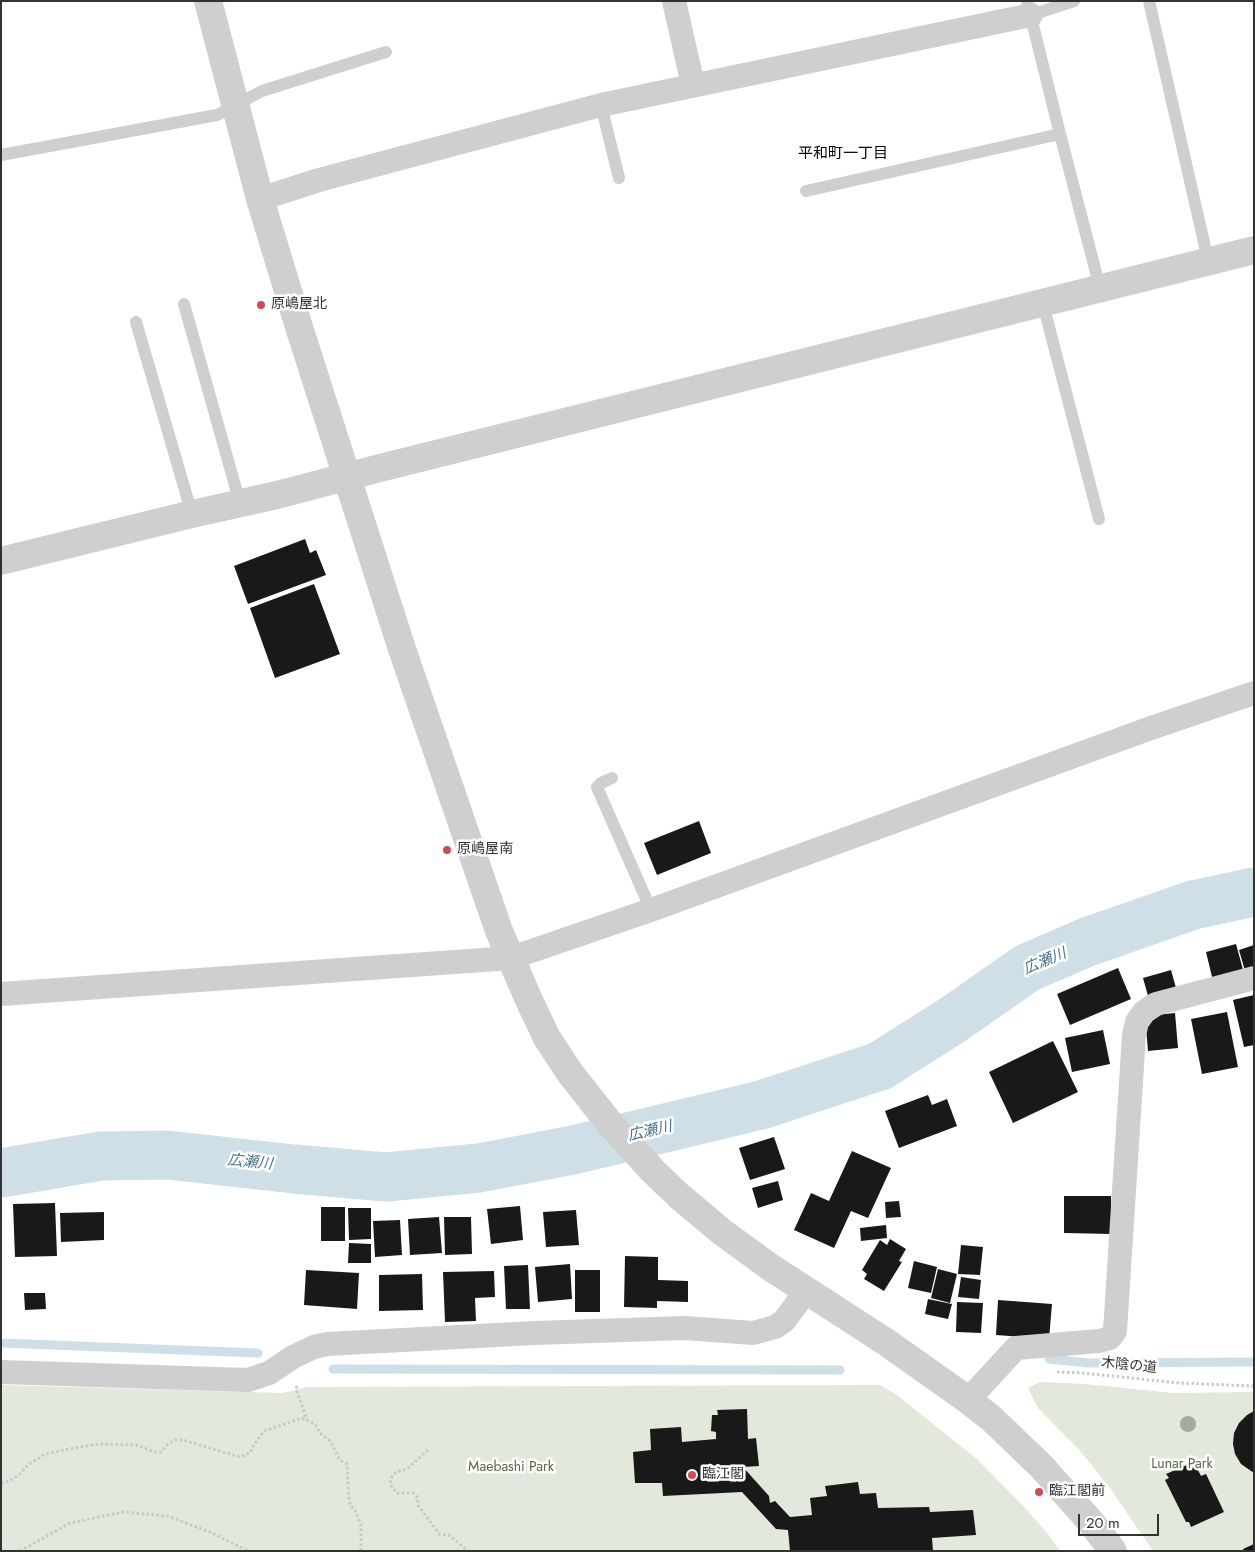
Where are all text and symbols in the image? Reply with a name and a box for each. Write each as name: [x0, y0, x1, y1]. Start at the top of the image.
district label: 平和町一丁目: [798, 145, 888, 163]
place label: 原嶋屋北: [271, 297, 327, 313]
marker: 原嶋屋北: [255, 299, 267, 311]
place label: 原嶋屋南: [457, 842, 513, 858]
marker: 原嶋屋南: [441, 844, 453, 856]
water label: 広瀬川: [1021, 945, 1069, 979]
water label: 広瀬川: [626, 1118, 674, 1146]
water label: 広瀬川: [227, 1152, 273, 1174]
street label: 木陰の道: [1100, 1355, 1158, 1377]
park label: Lunar Park: [1151, 1457, 1213, 1473]
park label: Maebashi Park: [468, 1460, 554, 1476]
place label: 臨江閣: [702, 1467, 744, 1483]
marker: 臨江閣: [686, 1469, 698, 1481]
place label: 臨江閣前: [1049, 1484, 1105, 1500]
marker: 臨江閣前: [1033, 1486, 1045, 1498]
scale bar: [1080, 1504, 1161, 1536]
text: 20 m: [1086, 1512, 1120, 1534]

